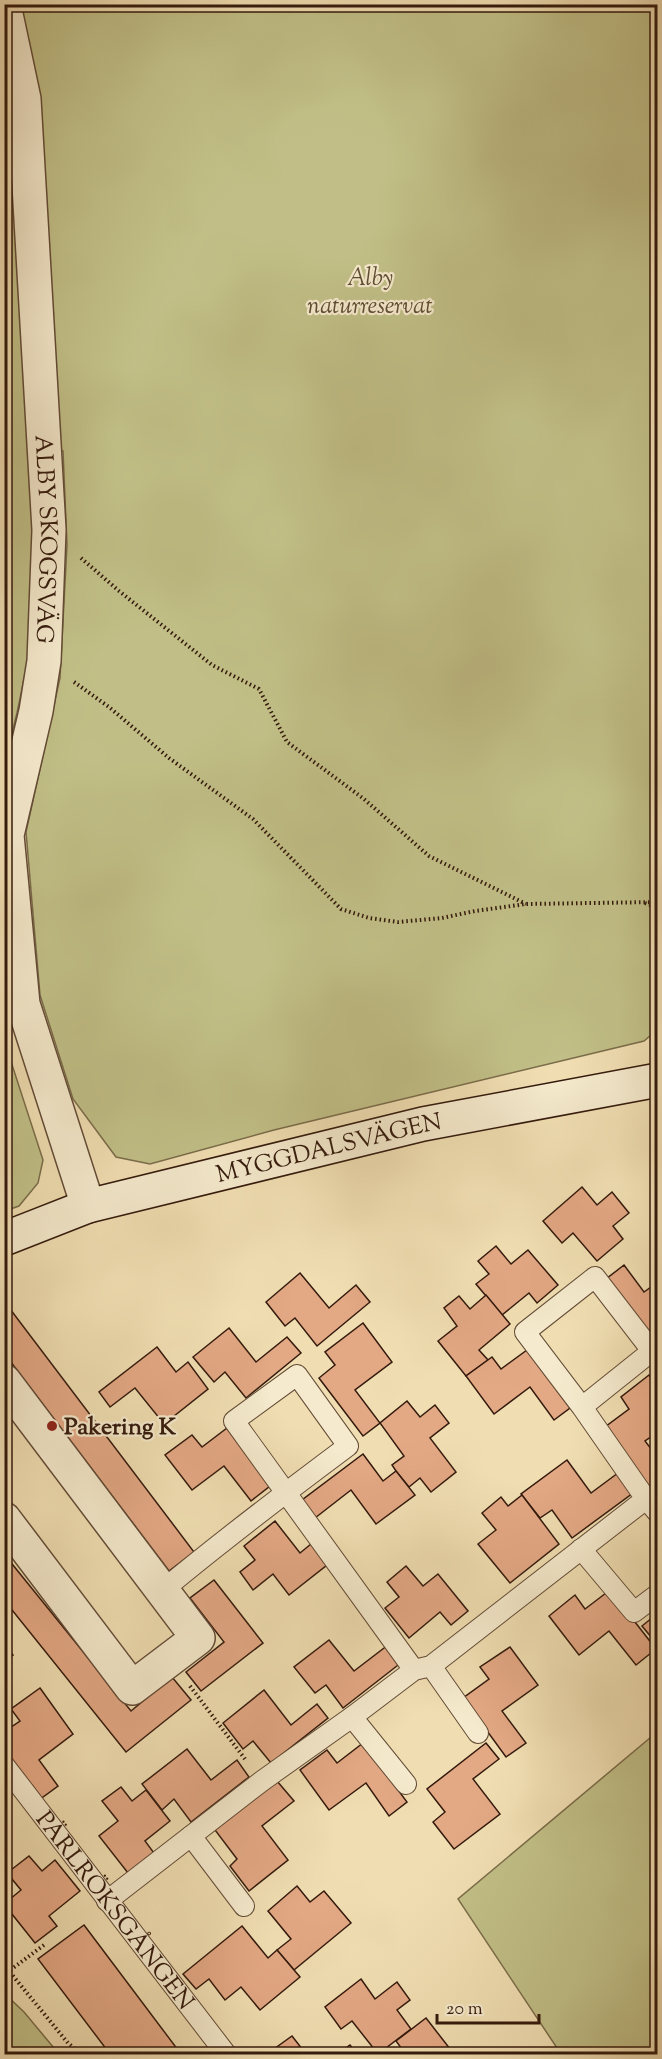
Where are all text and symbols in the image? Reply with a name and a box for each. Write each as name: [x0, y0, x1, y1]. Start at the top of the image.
park label: Alby naturreservat: [307, 262, 433, 324]
street label: ALBY SKOGSVÄG: [25, 434, 64, 644]
street label: MYGGDALSVÄGEN: [213, 1106, 445, 1193]
place label: Pakering K: [64, 1411, 177, 1445]
marker: Pakering K: [45, 1419, 59, 1433]
street label: PÄRLRÖKSGÅNGEN: [27, 1805, 201, 2018]
scale bar: [437, 1987, 539, 2025]
text: 20 m: [446, 1997, 483, 2023]

